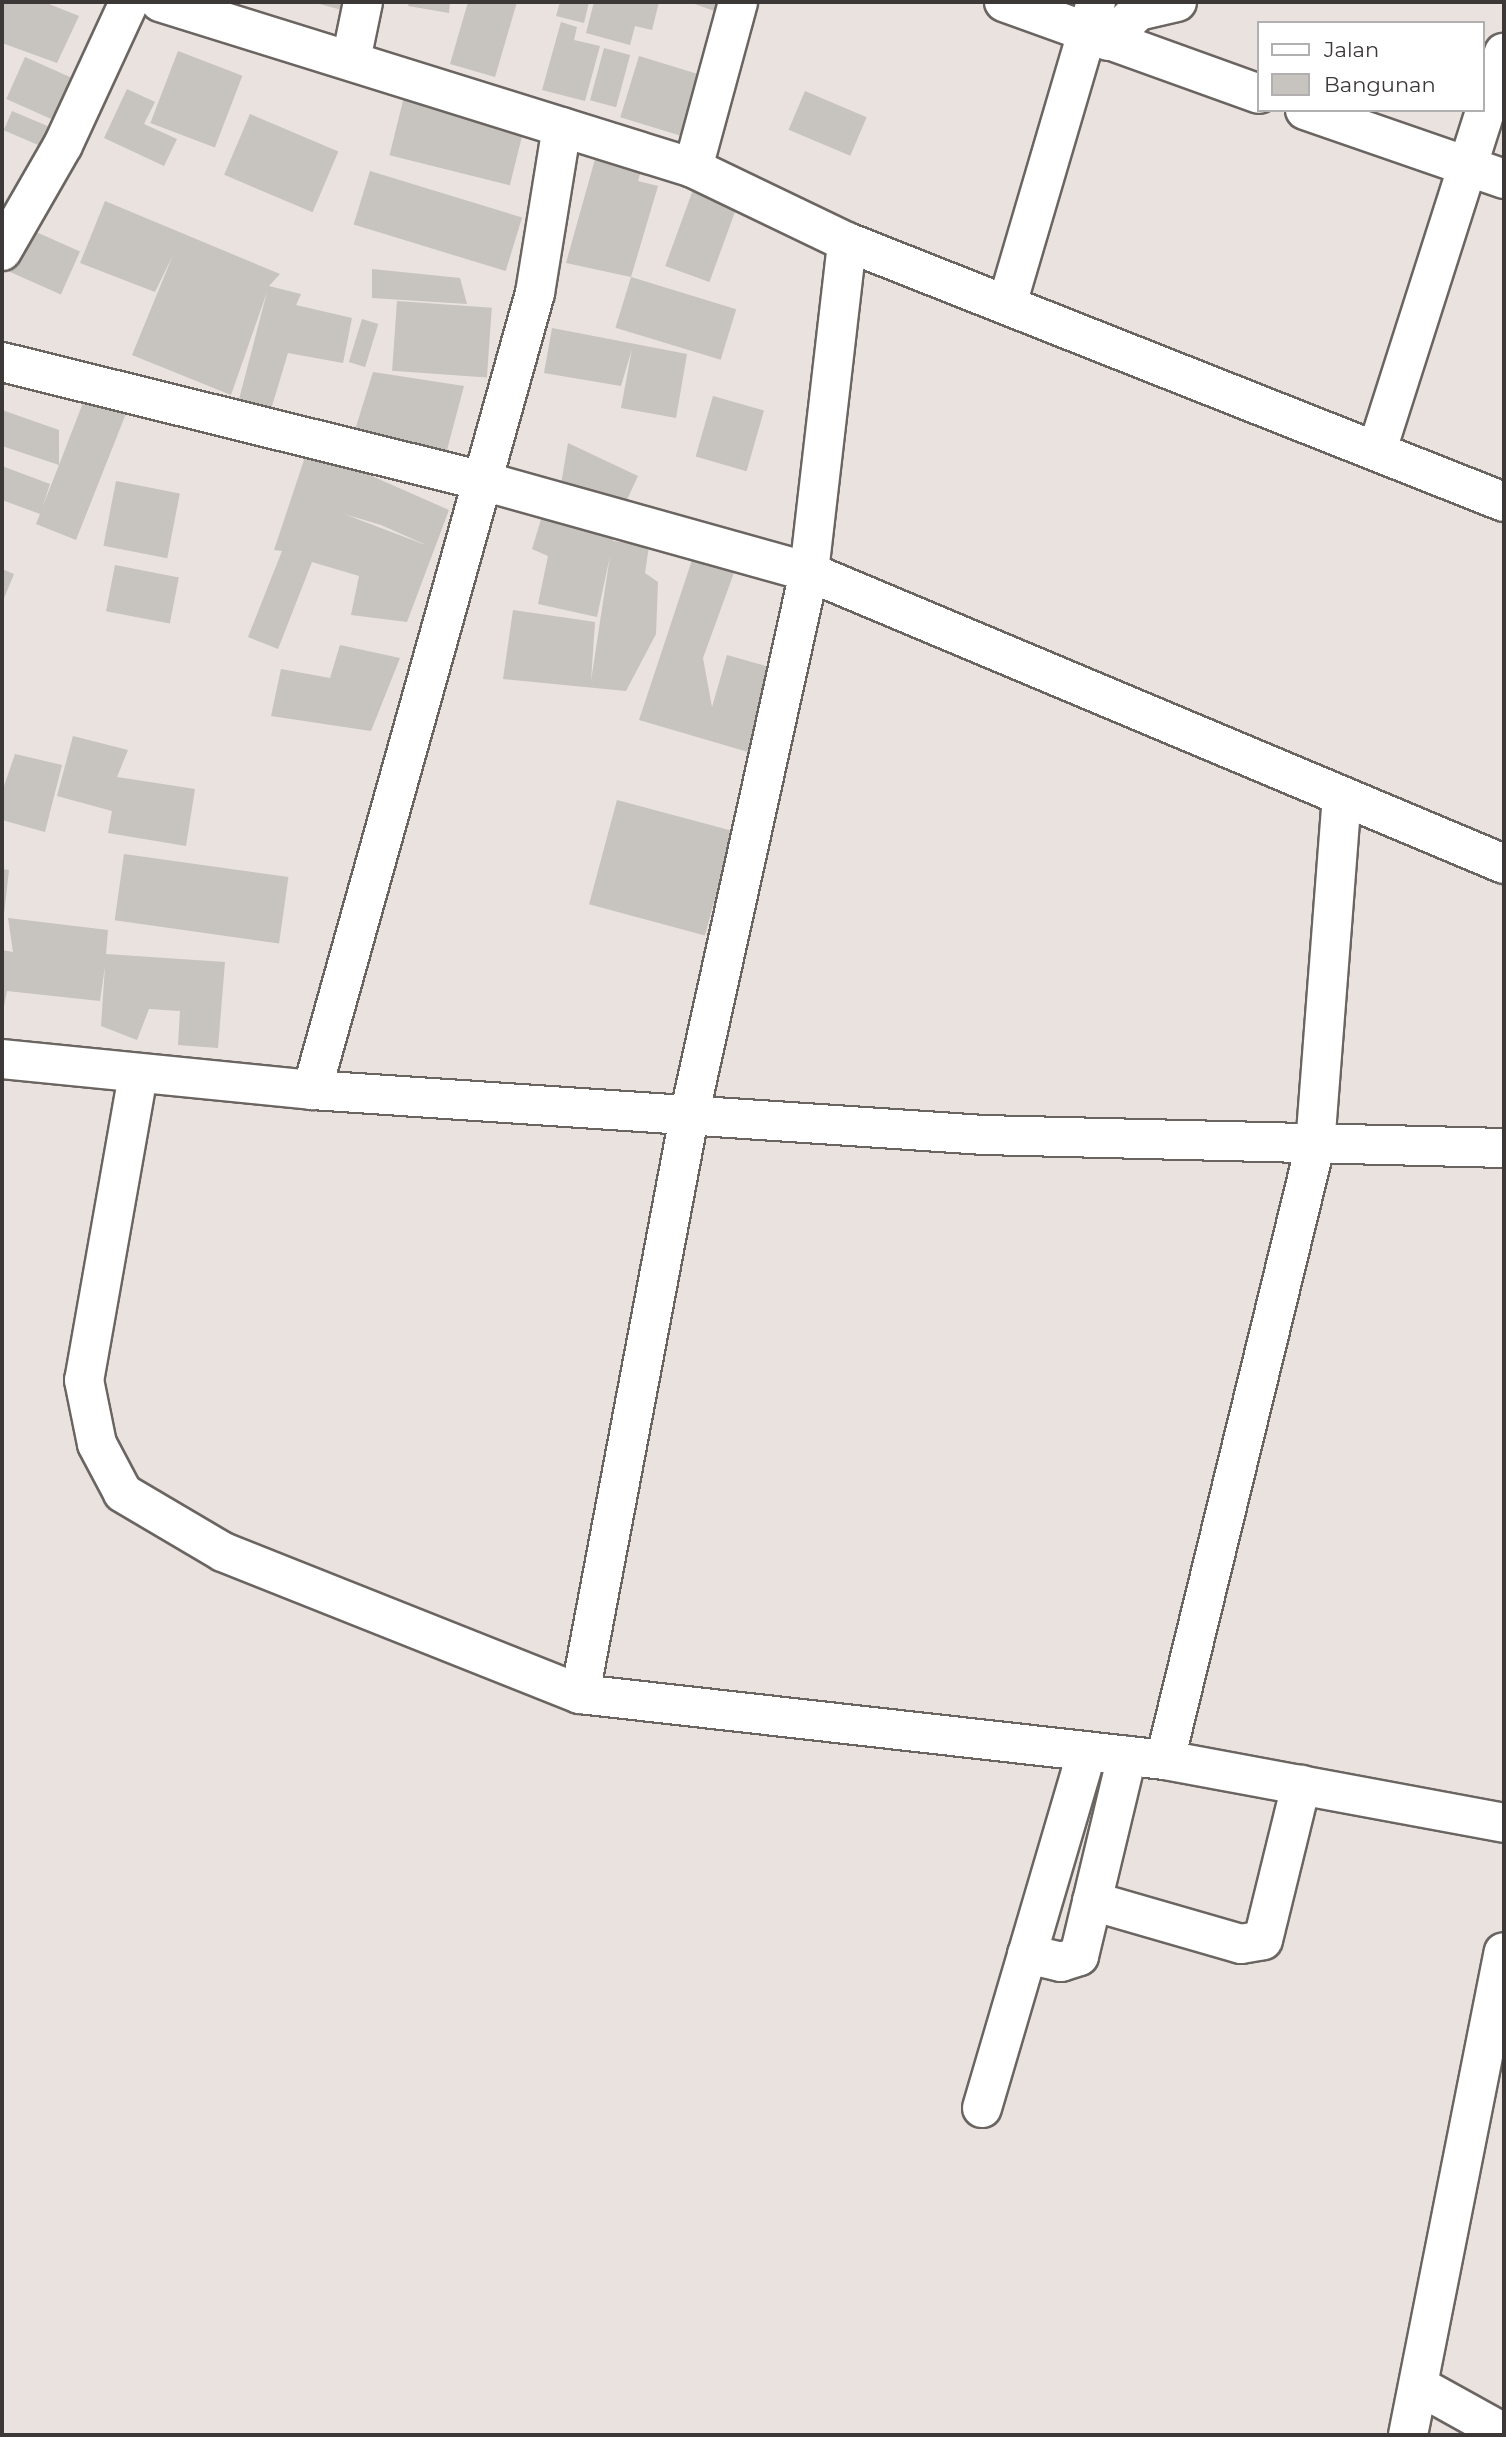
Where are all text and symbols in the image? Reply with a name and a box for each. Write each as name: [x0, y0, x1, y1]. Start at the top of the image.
legend: [1258, 21, 1485, 112]
text: Jalan: [1324, 37, 1379, 62]
text: Bangunan: [1324, 72, 1436, 97]

